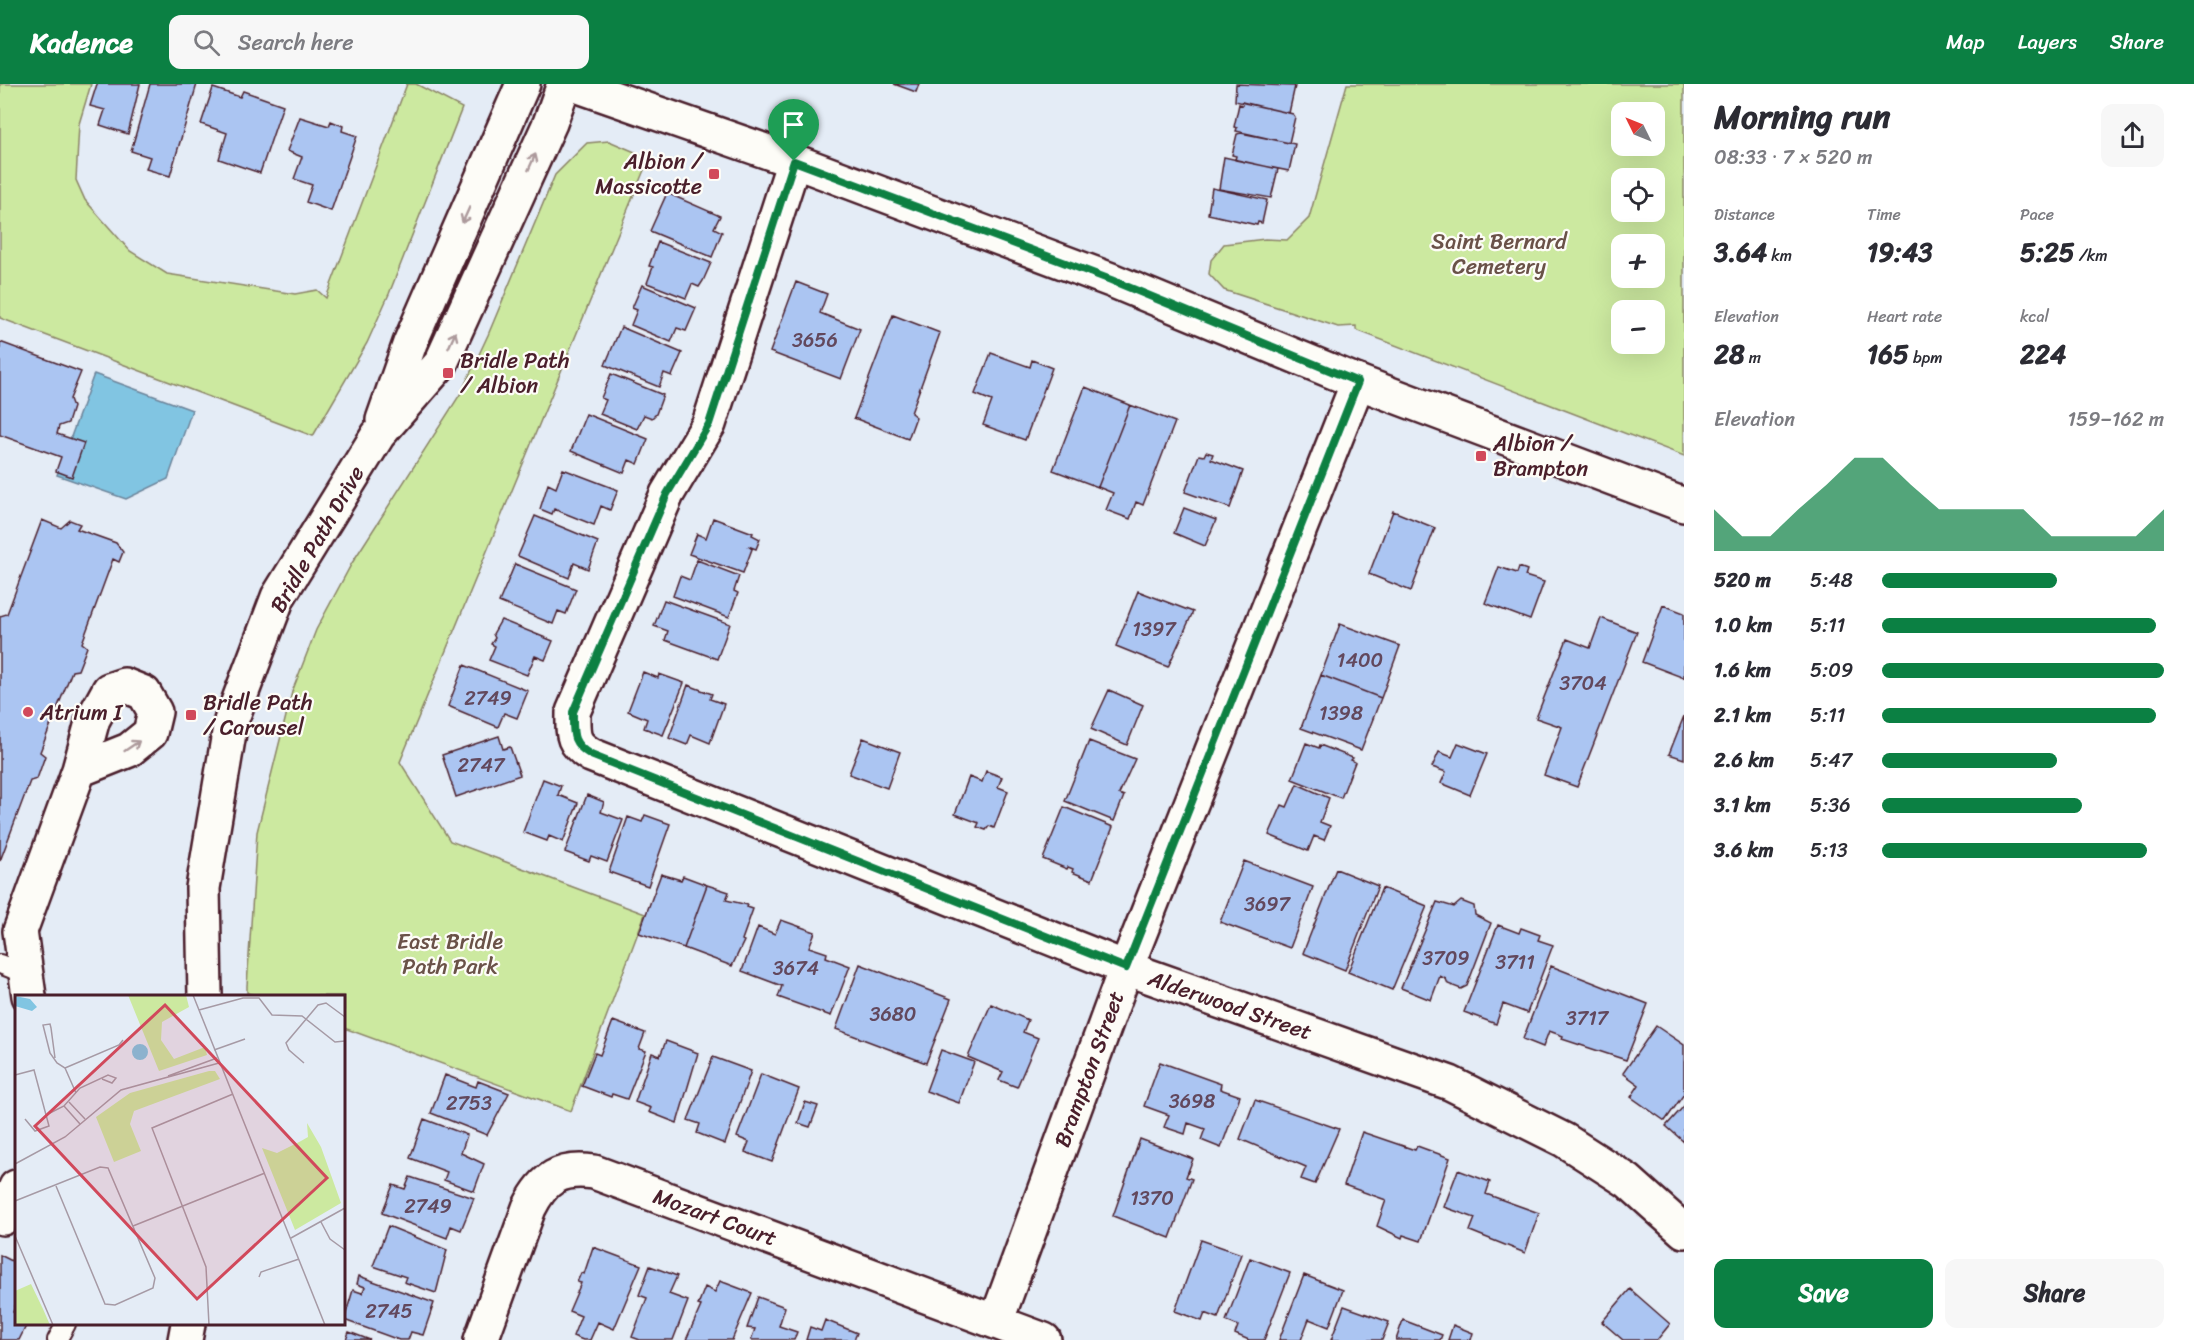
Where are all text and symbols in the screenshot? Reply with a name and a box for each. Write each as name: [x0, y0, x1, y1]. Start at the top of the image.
search box: [169, 15, 589, 69]
text: Kadence: [30, 18, 133, 67]
text: Search here: [238, 23, 354, 62]
text: Map: [1946, 23, 1985, 61]
text: Layers: [2018, 23, 2077, 61]
text: Share: [2110, 23, 2164, 61]
icon: search: [190, 26, 223, 59]
text: Morning run: [1714, 88, 1890, 146]
pin: [768, 99, 819, 161]
north arrow: [1611, 102, 1665, 156]
map controls: [1611, 102, 1665, 354]
button: share: [2101, 104, 2164, 167]
icon: arrive: [777, 108, 810, 141]
text: 08:33 · 7 × 520 m: [1714, 140, 1872, 175]
place label: Albion / Massicotte: [595, 142, 705, 206]
one-way arrow: [527, 154, 538, 172]
marker: Albion / Massicotte: [707, 167, 721, 181]
button: locate: [1611, 168, 1665, 222]
text: Distance: [1714, 200, 1775, 229]
text: Time: [1867, 200, 1901, 229]
text: Pace: [2020, 200, 2054, 229]
one-way arrow: [460, 205, 471, 223]
park label: Saint Bernard Cemetery: [1431, 222, 1568, 286]
text: 3.64: [1714, 229, 1767, 275]
text: 19:43: [1867, 229, 1933, 275]
text: 5:25: [2020, 229, 2075, 275]
button: +: [1611, 234, 1665, 288]
text: km: [1767, 241, 1792, 270]
text: /km: [2075, 241, 2108, 270]
button: −: [1611, 300, 1665, 354]
text: Elevation: [1714, 302, 1779, 331]
text: Heart rate: [1867, 302, 1942, 331]
text: kcal: [2020, 302, 2049, 331]
house number: 3656: [792, 323, 838, 358]
one-way arrow: [447, 331, 458, 349]
text: 28: [1714, 331, 1745, 377]
text: 165: [1867, 331, 1909, 377]
text: 224: [2020, 331, 2066, 377]
place label: Bridle Path / Albion: [460, 341, 569, 405]
text: m: [1745, 343, 1761, 372]
text: bpm: [1909, 343, 1943, 372]
marker: Bridle Path / Albion: [441, 366, 455, 380]
text: Elevation: [1714, 402, 1795, 437]
text: 159–162 m: [2068, 402, 2164, 437]
place label: Albion / Brampton: [1492, 424, 1588, 488]
marker: Albion / Brampton: [1474, 449, 1488, 463]
street label: Bridle Path Drive: [259, 458, 375, 620]
text: 520 m: [1714, 563, 1771, 598]
text: 5:48: [1810, 563, 1853, 598]
text: 1.0 km: [1714, 608, 1772, 643]
text: 5:11: [1810, 608, 1845, 643]
house number: 1397: [1132, 612, 1177, 647]
house number: 1400: [1337, 643, 1383, 678]
text: 1.6 km: [1714, 653, 1771, 688]
text: 5:09: [1810, 653, 1853, 688]
house number: 3704: [1559, 666, 1607, 701]
house number: 2749: [464, 681, 512, 716]
place label: Bridle Path / Carousel: [203, 683, 312, 747]
place label: Atrium I: [39, 693, 124, 732]
house number: 1398: [1319, 696, 1363, 731]
text: 2.1 km: [1714, 698, 1771, 733]
text: 5:11: [1810, 698, 1845, 733]
marker: Atrium I: [21, 705, 35, 719]
marker: Bridle Path / Carousel: [184, 708, 198, 722]
one-way arrow: [124, 740, 141, 753]
text: 2.6 km: [1714, 743, 1774, 778]
text: 5:47: [1810, 743, 1852, 778]
house number: 2747: [458, 748, 506, 783]
text: 3.1 km: [1714, 788, 1771, 823]
text: 5:36: [1810, 788, 1851, 823]
text: 3.6 km: [1714, 833, 1774, 868]
text: 5:13: [1810, 833, 1848, 868]
house number: 3697: [1244, 887, 1292, 922]
park label: East Bridle Path Park: [397, 922, 503, 986]
house number: 3709: [1422, 941, 1470, 976]
house number: 3711: [1495, 945, 1535, 980]
house number: 3674: [773, 951, 819, 986]
street label: Alderwood Street: [1142, 958, 1318, 1051]
street label: Brampton Street: [1043, 985, 1136, 1153]
inset map: [15, 995, 345, 1325]
house number: 3680: [869, 997, 917, 1032]
house number: 3717: [1566, 1001, 1610, 1036]
house number: 3698: [1169, 1084, 1215, 1119]
house number: 2753: [446, 1086, 492, 1121]
street label: Mozart Court: [648, 1177, 783, 1258]
house number: 1370: [1130, 1181, 1174, 1216]
house number: 2749: [404, 1189, 452, 1224]
button: Save: [1714, 1259, 1933, 1328]
button: Share: [1945, 1259, 2164, 1328]
house number: 2745: [365, 1294, 413, 1329]

